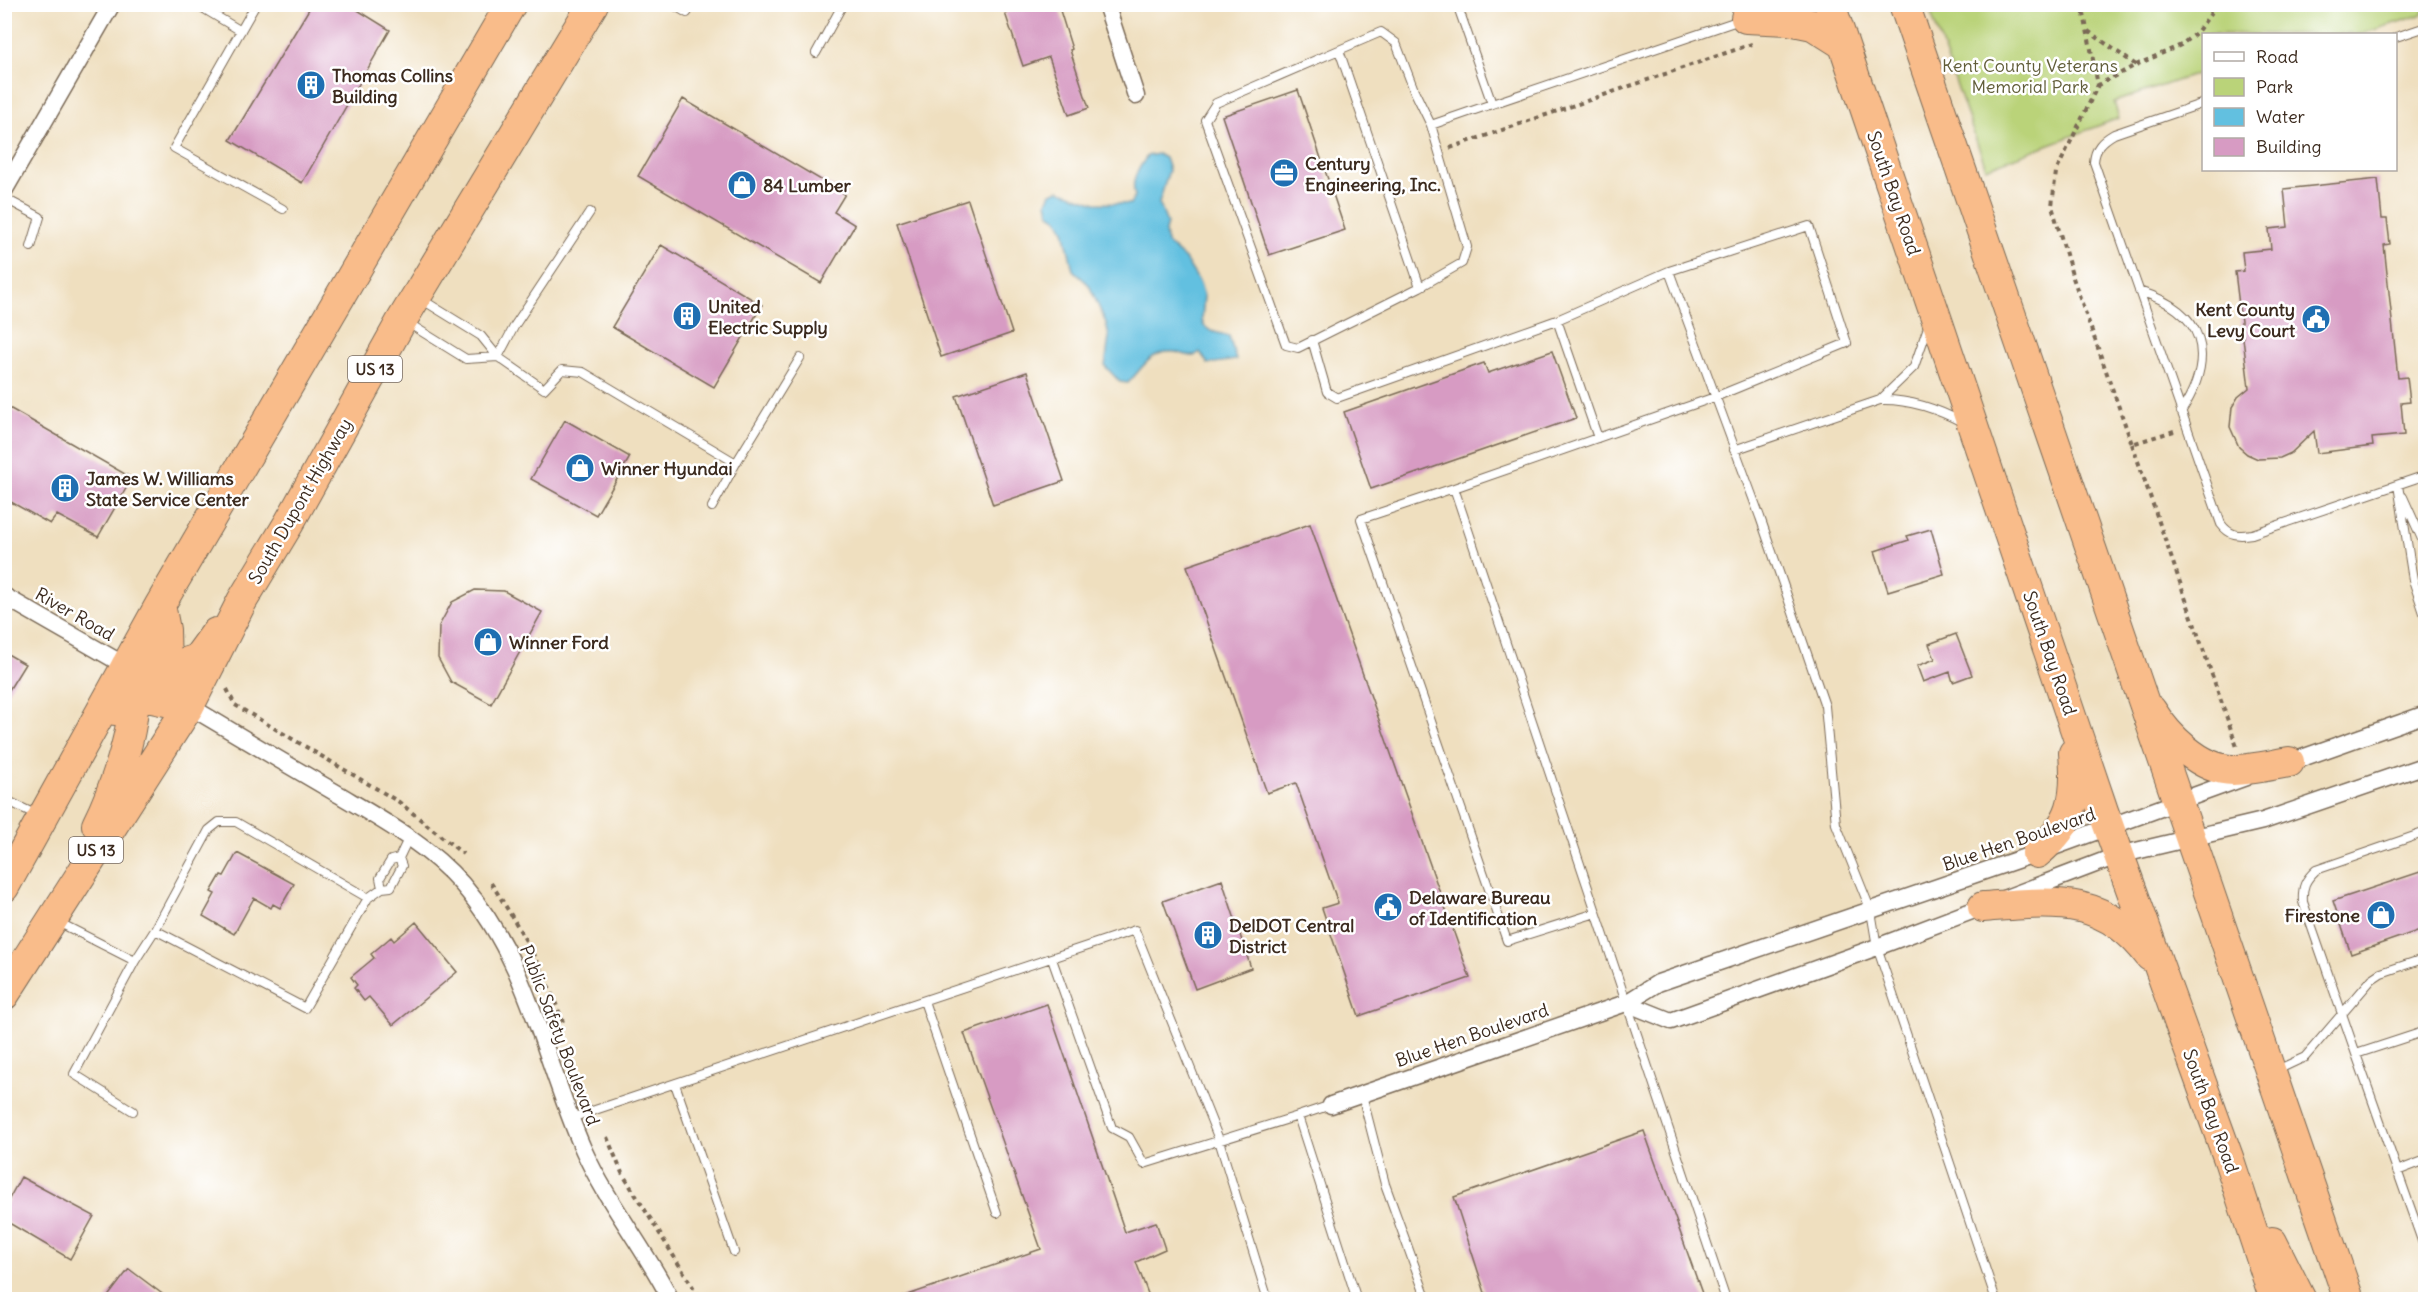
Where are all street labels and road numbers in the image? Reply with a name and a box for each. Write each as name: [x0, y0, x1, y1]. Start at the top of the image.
street label: South Bay Road: [1862, 128, 1926, 259]
road number: US 13: [348, 356, 402, 382]
street label: South Dupont Highway: [243, 414, 357, 588]
street label: River Road: [31, 582, 119, 646]
street label: South Bay Road: [2018, 588, 2082, 719]
street label: Blue Hen Boulevard: [1939, 802, 2099, 876]
road number: US 13: [69, 837, 123, 863]
street label: Public Safety Boulevard: [515, 941, 605, 1129]
street label: Blue Hen Boulevard: [1392, 998, 1552, 1072]
street label: South Bay Road: [2178, 1046, 2244, 1176]

